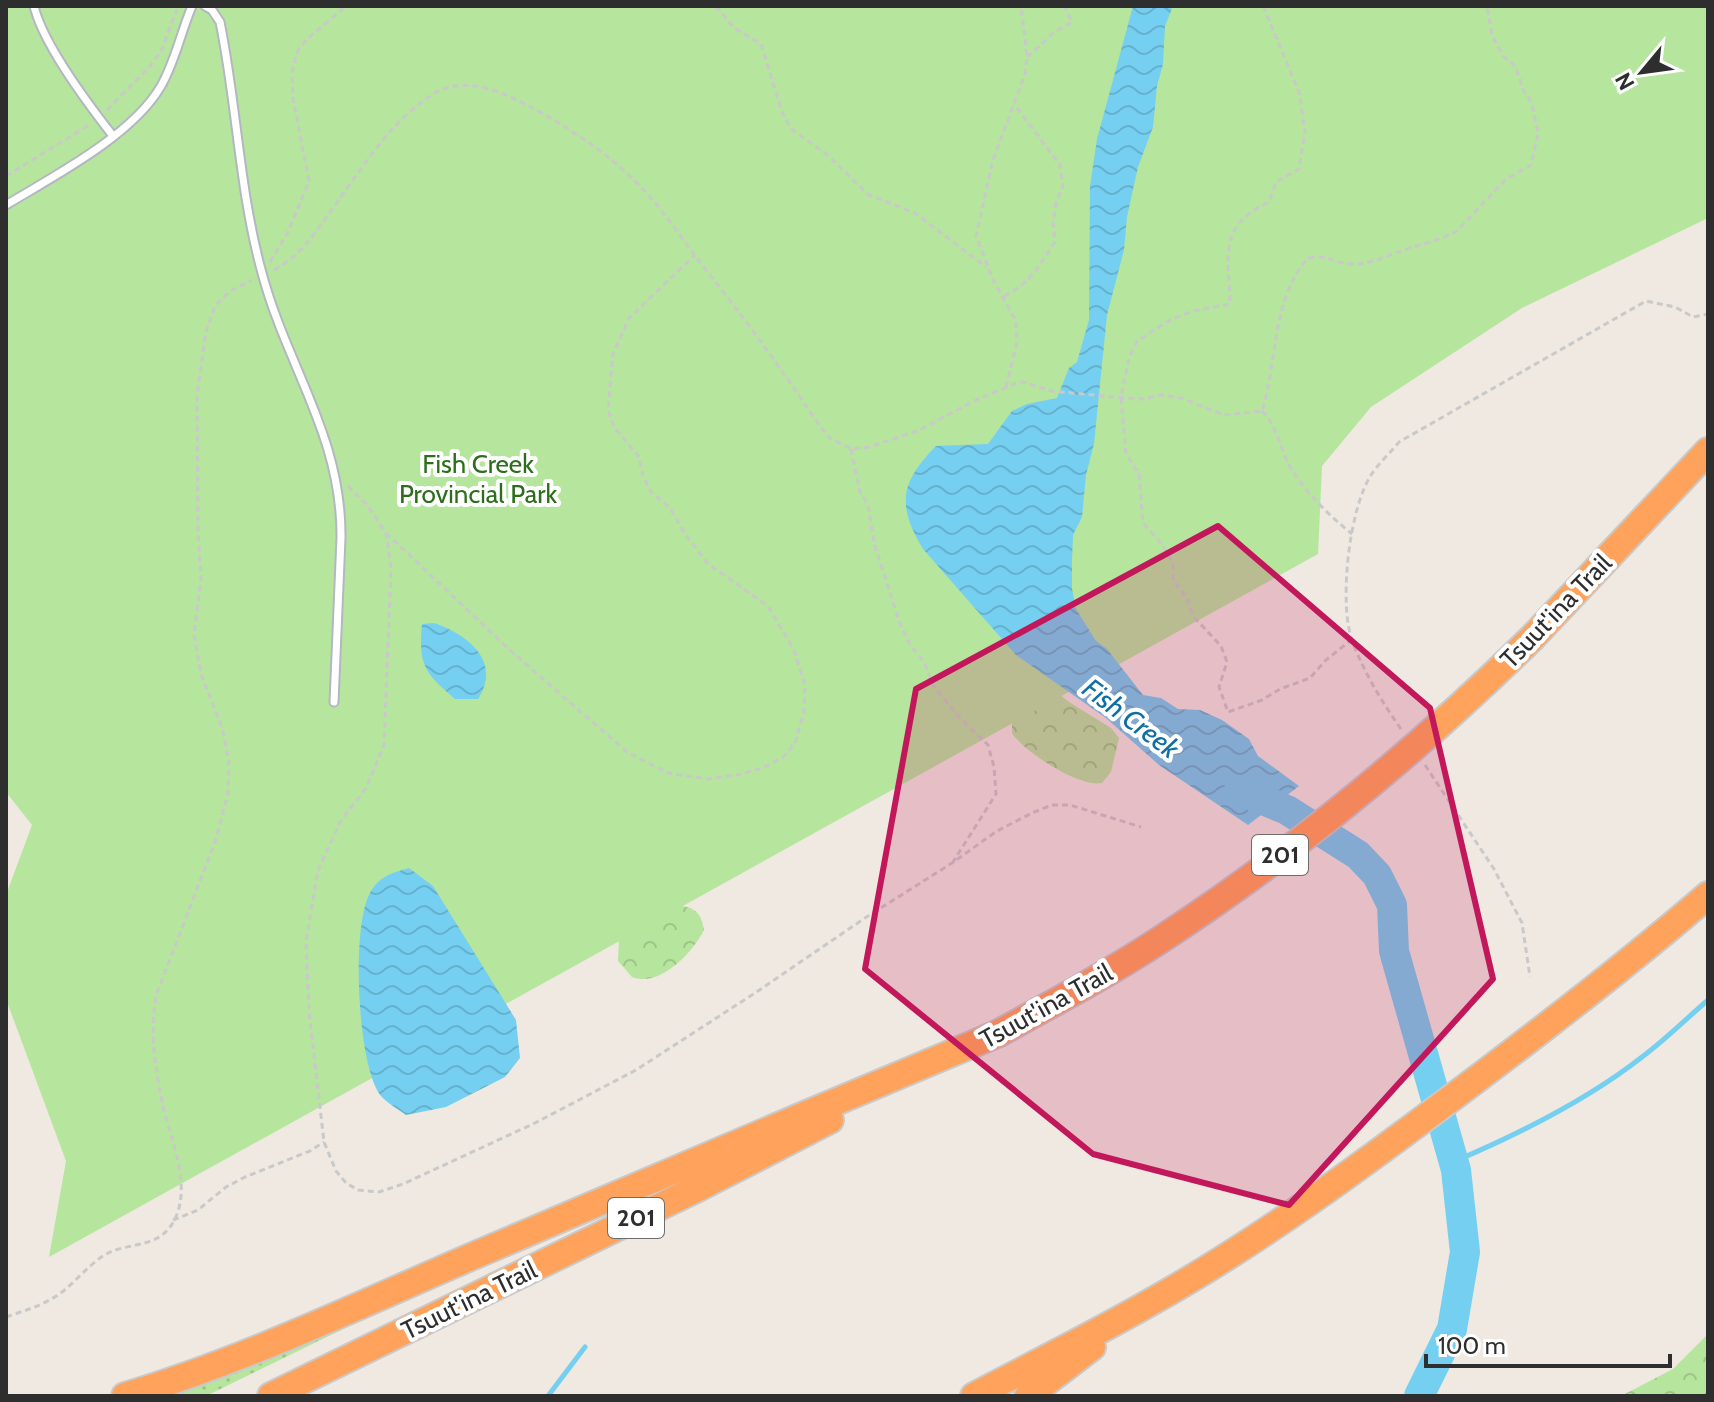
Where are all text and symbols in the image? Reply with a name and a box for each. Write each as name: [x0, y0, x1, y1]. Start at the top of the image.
north arrow: [1602, 32, 1682, 112]
text: N: [1609, 68, 1641, 95]
park label: Fish Creek Provincial Park: [399, 448, 557, 510]
street label: Tsuut'ina Trail: [1494, 547, 1618, 675]
water label: Fish Creek: [1076, 671, 1187, 766]
road number: 201: [1252, 835, 1308, 875]
street label: Tsuut'ina Trail: [974, 957, 1118, 1055]
road number: 201: [608, 1198, 664, 1238]
street label: Tsuut'ina Trail: [396, 1254, 542, 1346]
scale bar: [1426, 1318, 1670, 1368]
text: 100 m: [1438, 1331, 1506, 1360]

